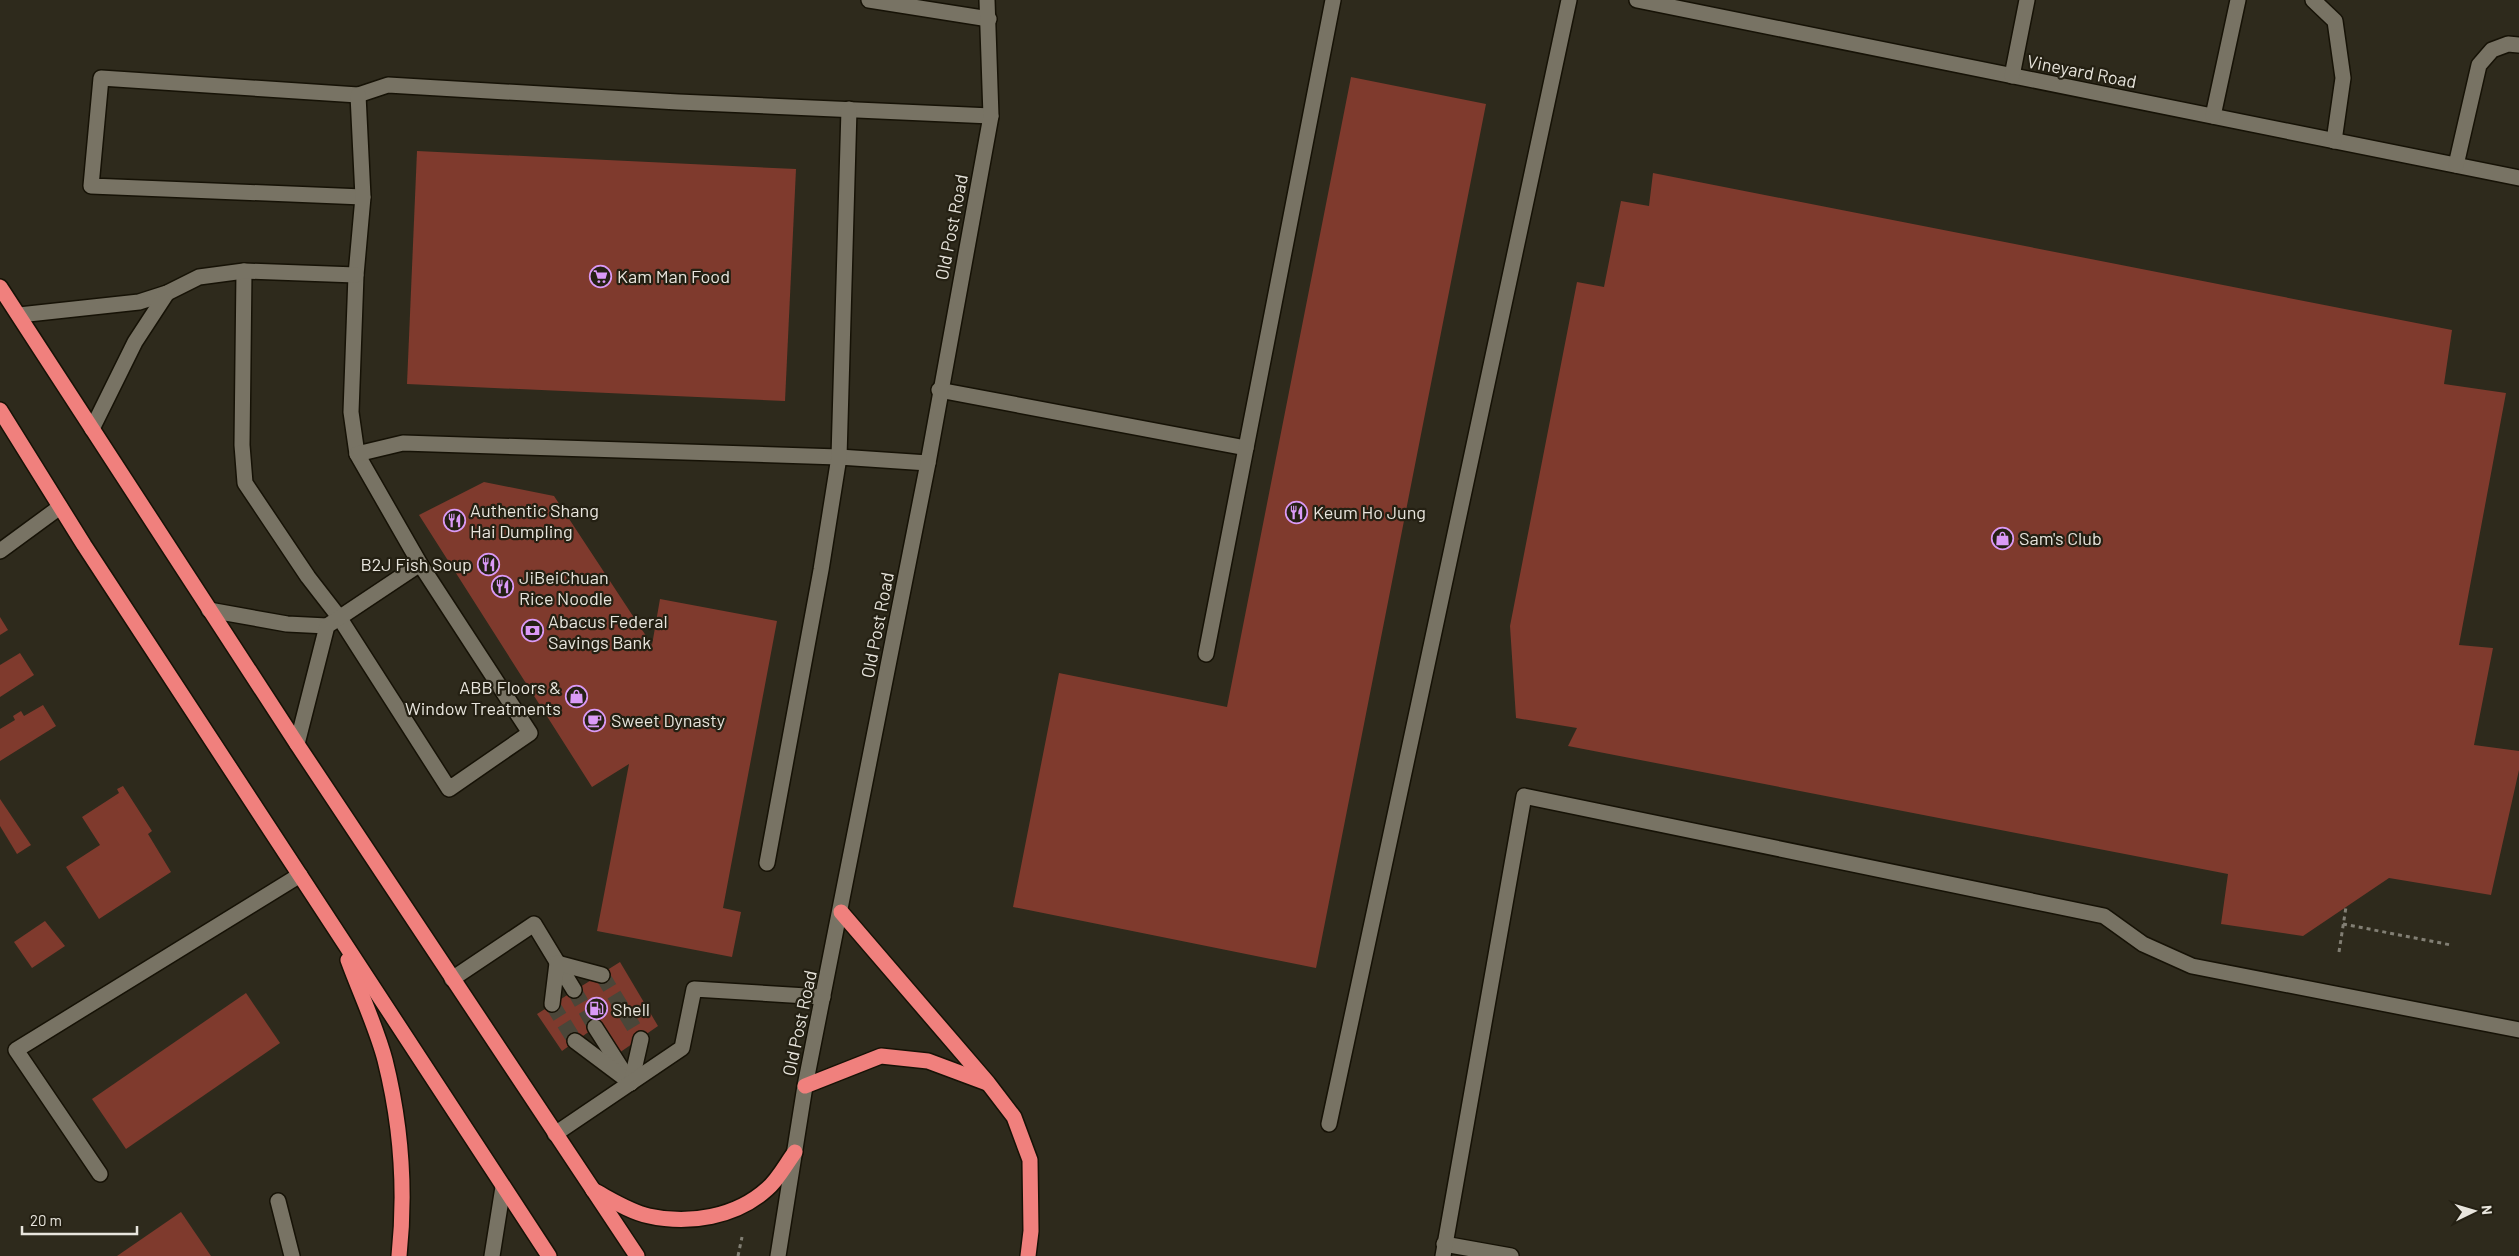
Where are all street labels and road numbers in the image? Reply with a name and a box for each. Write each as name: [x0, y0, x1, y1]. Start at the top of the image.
street label: Vineyard Road: [2025, 50, 2139, 92]
street label: Old Post Road: [930, 172, 972, 282]
street label: Old Post Road: [856, 570, 898, 680]
street label: Old Post Road: [777, 968, 821, 1078]

